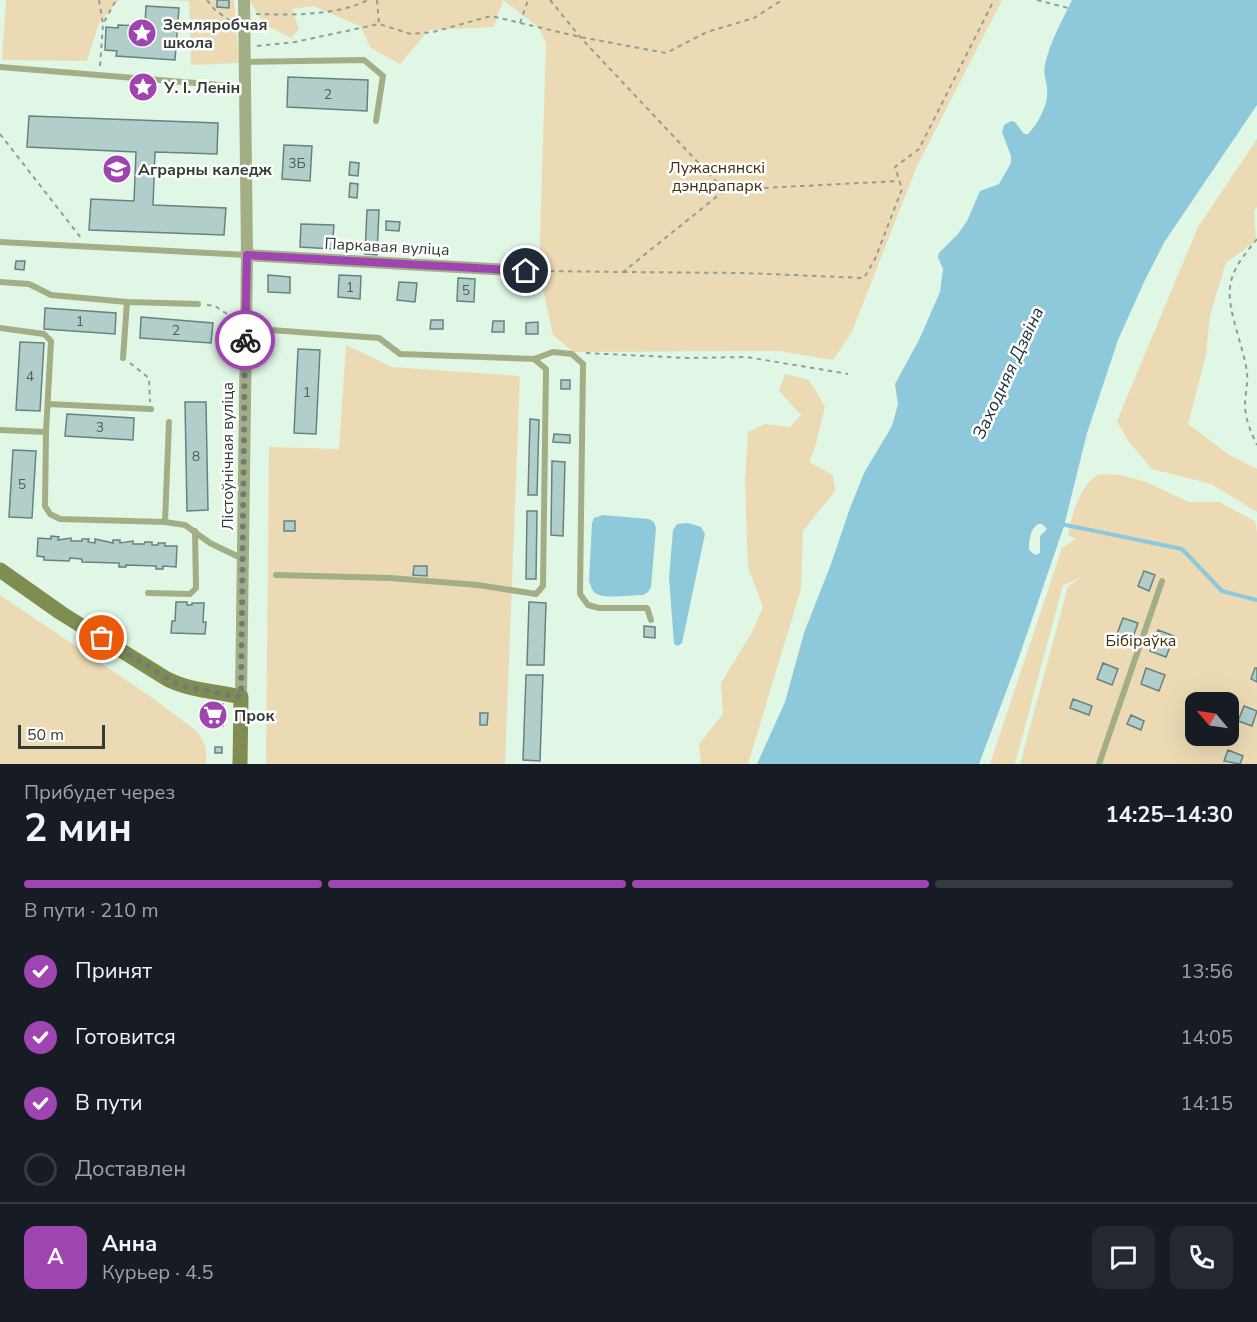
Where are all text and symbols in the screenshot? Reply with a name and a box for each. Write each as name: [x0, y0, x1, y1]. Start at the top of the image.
place label: Земляробчая школа: [163, 14, 267, 54]
place icon: Земляробчая школа: [126, 17, 158, 49]
place icon: У. І. Ленін: [127, 71, 159, 103]
place label: У. І. Ленін: [163, 77, 240, 99]
house number: 2: [324, 85, 332, 104]
school or university icon: Аграрны каледж: [101, 153, 133, 185]
house number: 3Б: [288, 154, 306, 173]
park label: Лужаснянскі дэндрапарк: [669, 157, 765, 197]
place label: Аграрны каледж: [138, 159, 273, 181]
street label: Паркавая вуліца: [324, 233, 450, 261]
pin: [500, 245, 551, 296]
icon: home: [509, 254, 542, 287]
house number: 1: [346, 278, 354, 297]
house number: 5: [462, 281, 470, 300]
water label: Заходняя Дзвіна: [967, 303, 1049, 443]
courier: [215, 310, 275, 370]
house number: 1: [76, 312, 84, 331]
house number: 2: [172, 321, 180, 340]
icon: bike: [229, 324, 262, 357]
house number: 4: [26, 367, 34, 386]
street label: Лістоўнічная вуліца: [217, 382, 239, 530]
house number: 1: [303, 383, 311, 402]
house number: 3: [96, 418, 104, 437]
house number: 8: [192, 447, 200, 466]
house number: 5: [18, 475, 26, 494]
pin: [76, 612, 127, 663]
icon: bag: [85, 621, 118, 654]
park label: Бібіраўка: [1106, 630, 1176, 652]
north arrow: [1185, 692, 1239, 746]
map controls: [1185, 692, 1239, 746]
supermarket icon: Прок: [197, 699, 229, 731]
place label: Прок: [234, 705, 276, 727]
scale bar: [18, 722, 105, 750]
text: 50 m: [27, 724, 64, 746]
text: Прибудет через: [24, 779, 175, 806]
text: 14:25–14:30: [1105, 800, 1233, 830]
text: 2 мин: [24, 802, 132, 855]
text: В пути · 210 m: [24, 897, 159, 924]
icon: check: [24, 955, 57, 988]
text: Принят: [75, 956, 152, 986]
text: 13:56: [1180, 958, 1233, 985]
icon: check: [24, 1021, 57, 1054]
text: Готовится: [75, 1022, 176, 1052]
text: 14:05: [1180, 1024, 1233, 1051]
icon: check: [24, 1087, 57, 1120]
text: В пути: [75, 1088, 143, 1118]
text: 14:15: [1180, 1090, 1233, 1117]
text: Доставлен: [75, 1154, 186, 1184]
button: chat: [1092, 1226, 1155, 1289]
button: phone: [1170, 1226, 1233, 1289]
text: Анна: [102, 1229, 157, 1259]
text: А: [47, 1242, 64, 1272]
text: Курьер · 4.5: [102, 1259, 214, 1286]

